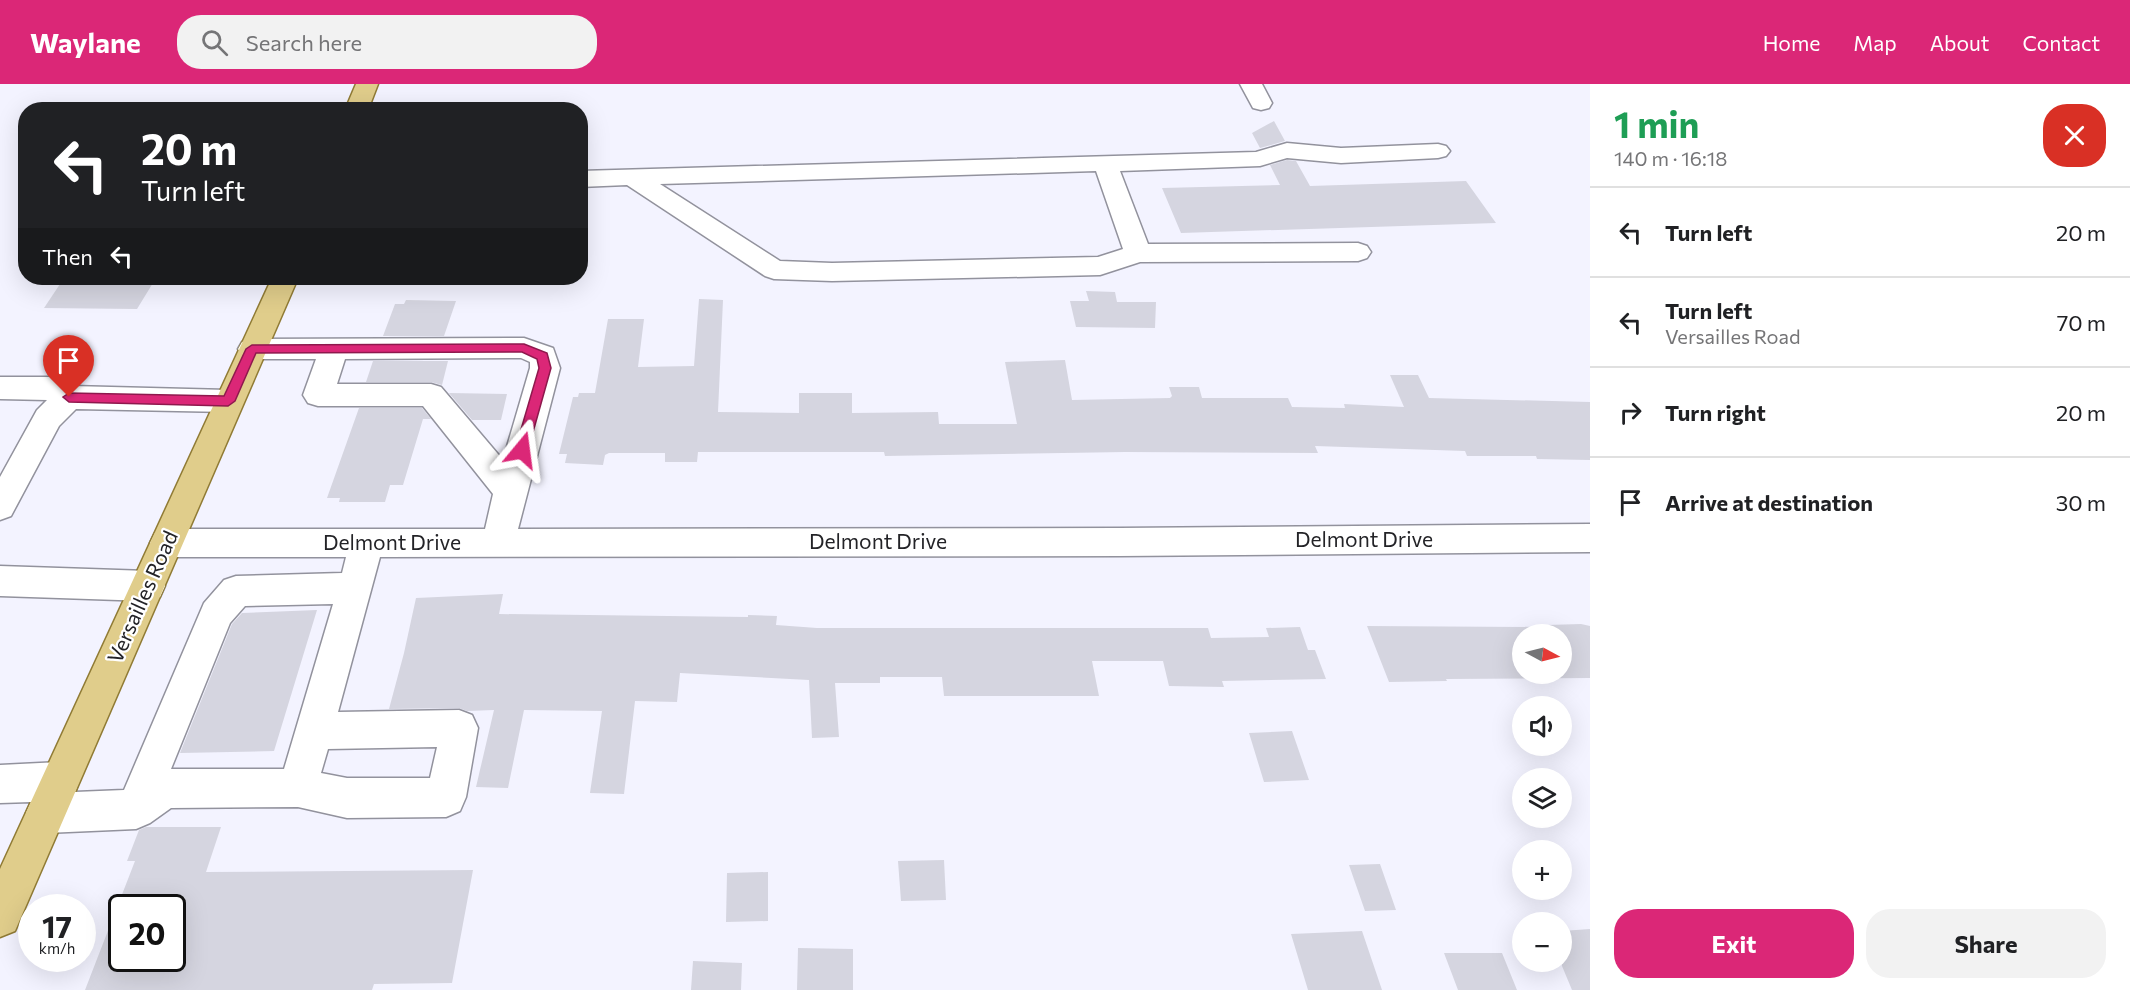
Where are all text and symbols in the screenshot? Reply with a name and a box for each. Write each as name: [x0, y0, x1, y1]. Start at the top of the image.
search box: [177, 15, 597, 69]
text: Waylane: [30, 25, 141, 59]
icon: search: [198, 26, 231, 59]
text: Search here: [246, 29, 362, 56]
text: Home: [1763, 30, 1820, 55]
text: Map: [1853, 30, 1897, 55]
text: About: [1930, 30, 1989, 55]
text: Contact: [2022, 30, 2100, 55]
text: 1 min: [1614, 101, 1699, 145]
button: close: [2043, 104, 2106, 167]
text: 20 m: [141, 122, 237, 174]
icon: left: [42, 126, 120, 204]
text: 140 m · 16:18: [1614, 146, 1727, 170]
text: Turn left: [141, 174, 245, 207]
icon: left: [1614, 216, 1647, 249]
text: Turn left: [1665, 219, 1752, 246]
text: 20 m: [2056, 219, 2106, 246]
icon: left: [105, 240, 138, 273]
text: Then: [42, 243, 93, 270]
text: Turn left: [1665, 297, 1752, 324]
icon: left: [1614, 306, 1647, 339]
text: 70 m: [2057, 309, 2106, 336]
text: Versailles Road: [1665, 324, 1801, 348]
pin: [43, 335, 94, 397]
icon: arrive: [52, 344, 85, 377]
icon: right: [1614, 396, 1647, 429]
text: Turn right: [1665, 399, 1766, 426]
text: 20 m: [2056, 399, 2106, 426]
position arrow: [490, 418, 554, 482]
icon: arrive: [1614, 486, 1647, 519]
text: Arrive at destination: [1665, 489, 1873, 516]
text: 30 m: [2056, 489, 2106, 516]
street label: Versailles Road: [101, 526, 182, 666]
street label: Delmont Drive: [1295, 526, 1433, 551]
street label: Delmont Drive: [809, 528, 947, 553]
street label: Delmont Drive: [323, 529, 461, 554]
north arrow: [1512, 624, 1572, 684]
map controls: [1512, 624, 1572, 972]
button: sound: [1512, 696, 1572, 756]
button: layers: [1512, 768, 1572, 828]
button: +: [1512, 840, 1572, 900]
speed limit sign: 20: [108, 894, 186, 972]
text: 17: [42, 907, 72, 944]
button: Exit: [1614, 909, 1854, 978]
button: Share: [1866, 909, 2106, 978]
button: −: [1512, 912, 1572, 972]
text: km/h: [39, 939, 75, 957]

